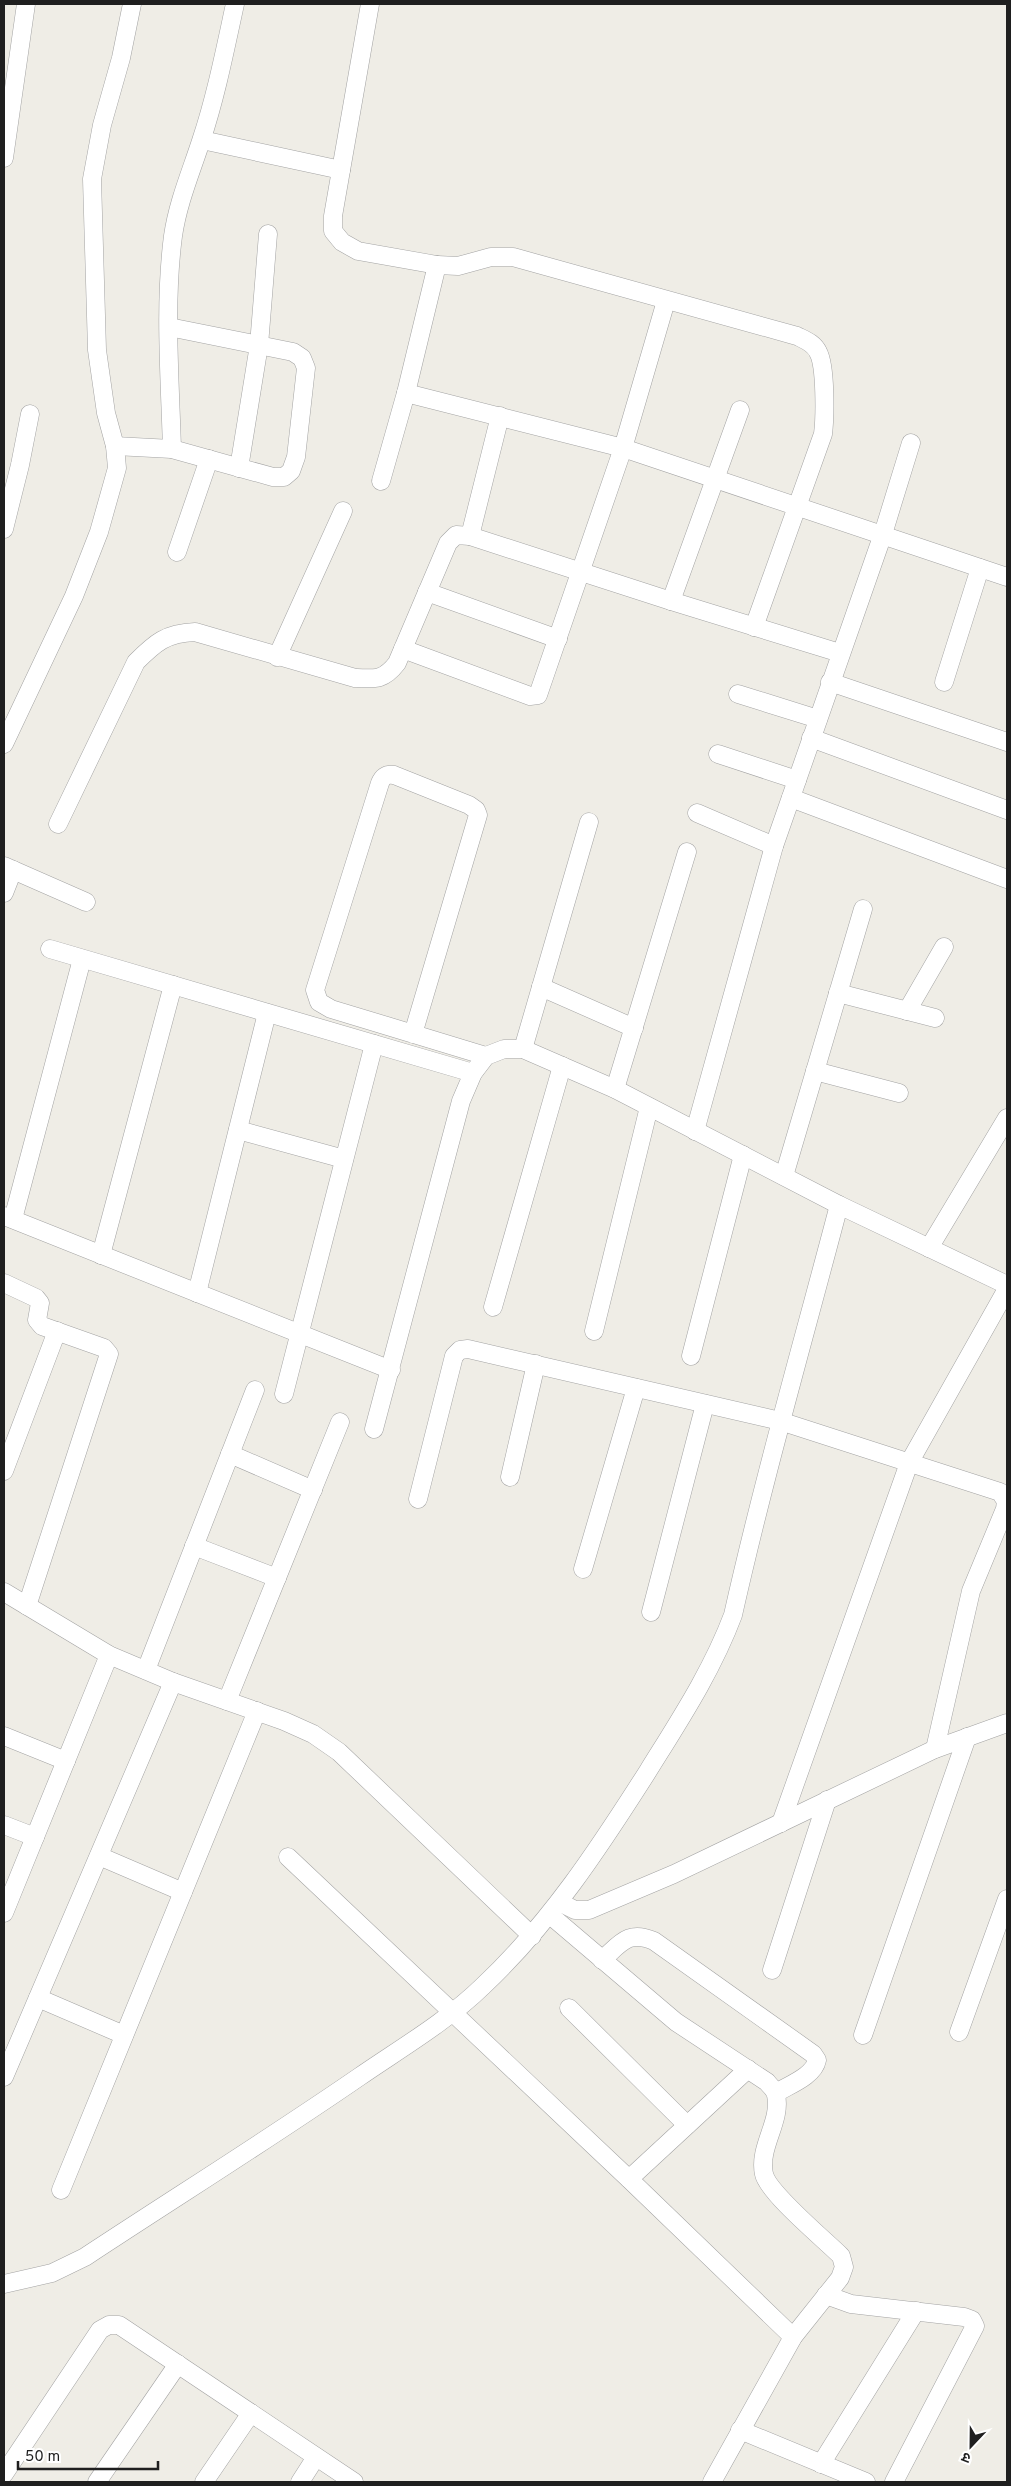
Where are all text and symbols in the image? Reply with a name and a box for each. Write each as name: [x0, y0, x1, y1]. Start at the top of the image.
north arrow: [946, 2421, 996, 2471]
scale bar: [18, 2438, 158, 2470]
text: उ: [959, 2447, 974, 2466]
text: 50 m: [25, 2448, 60, 2467]

